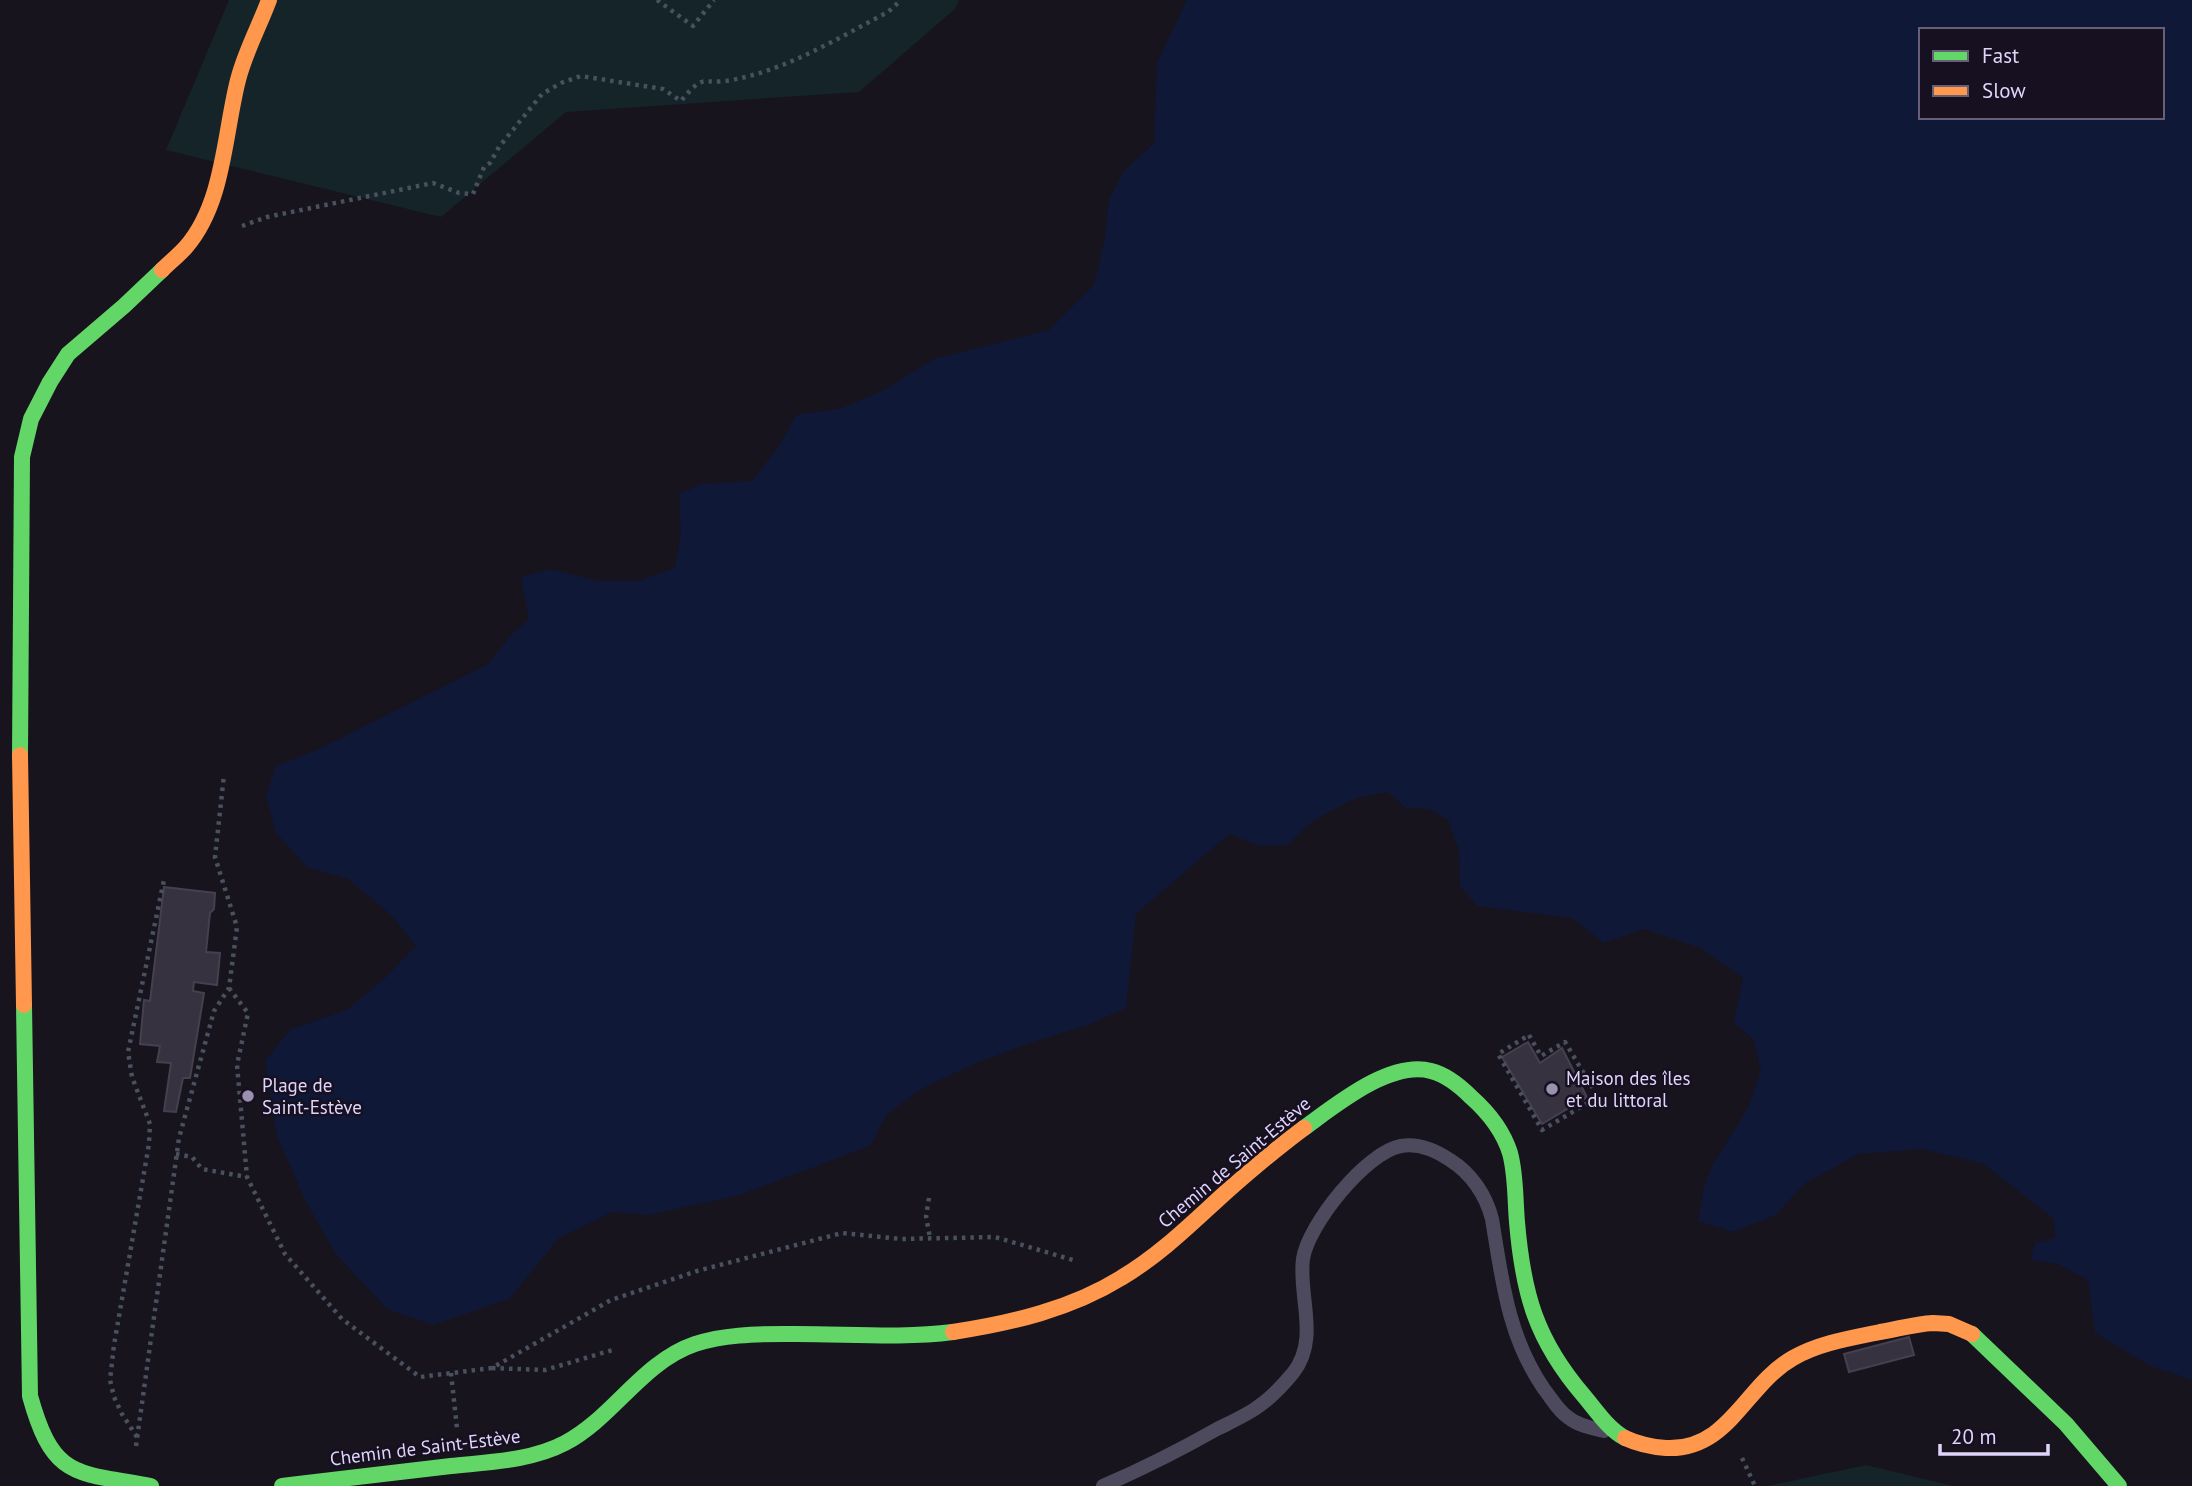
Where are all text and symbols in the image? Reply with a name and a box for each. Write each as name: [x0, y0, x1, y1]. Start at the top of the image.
legend: [1919, 28, 2164, 119]
text: Fast: [1982, 42, 2019, 69]
text: Slow: [1982, 77, 2026, 104]
place label: Maison des îles et du littoral: [1566, 1066, 1690, 1112]
place label: Plage de Saint-Estève: [262, 1073, 362, 1119]
marker: Maison des îles et du littoral: [1544, 1081, 1560, 1097]
marker: Plage de Saint-Estève: [240, 1088, 256, 1104]
street label: Chemin de Saint-Estève: [1153, 1091, 1315, 1233]
scale bar: [1940, 1412, 2048, 1456]
street label: Chemin de Saint-Estève: [328, 1423, 522, 1471]
text: 20 m: [1951, 1423, 1997, 1450]

